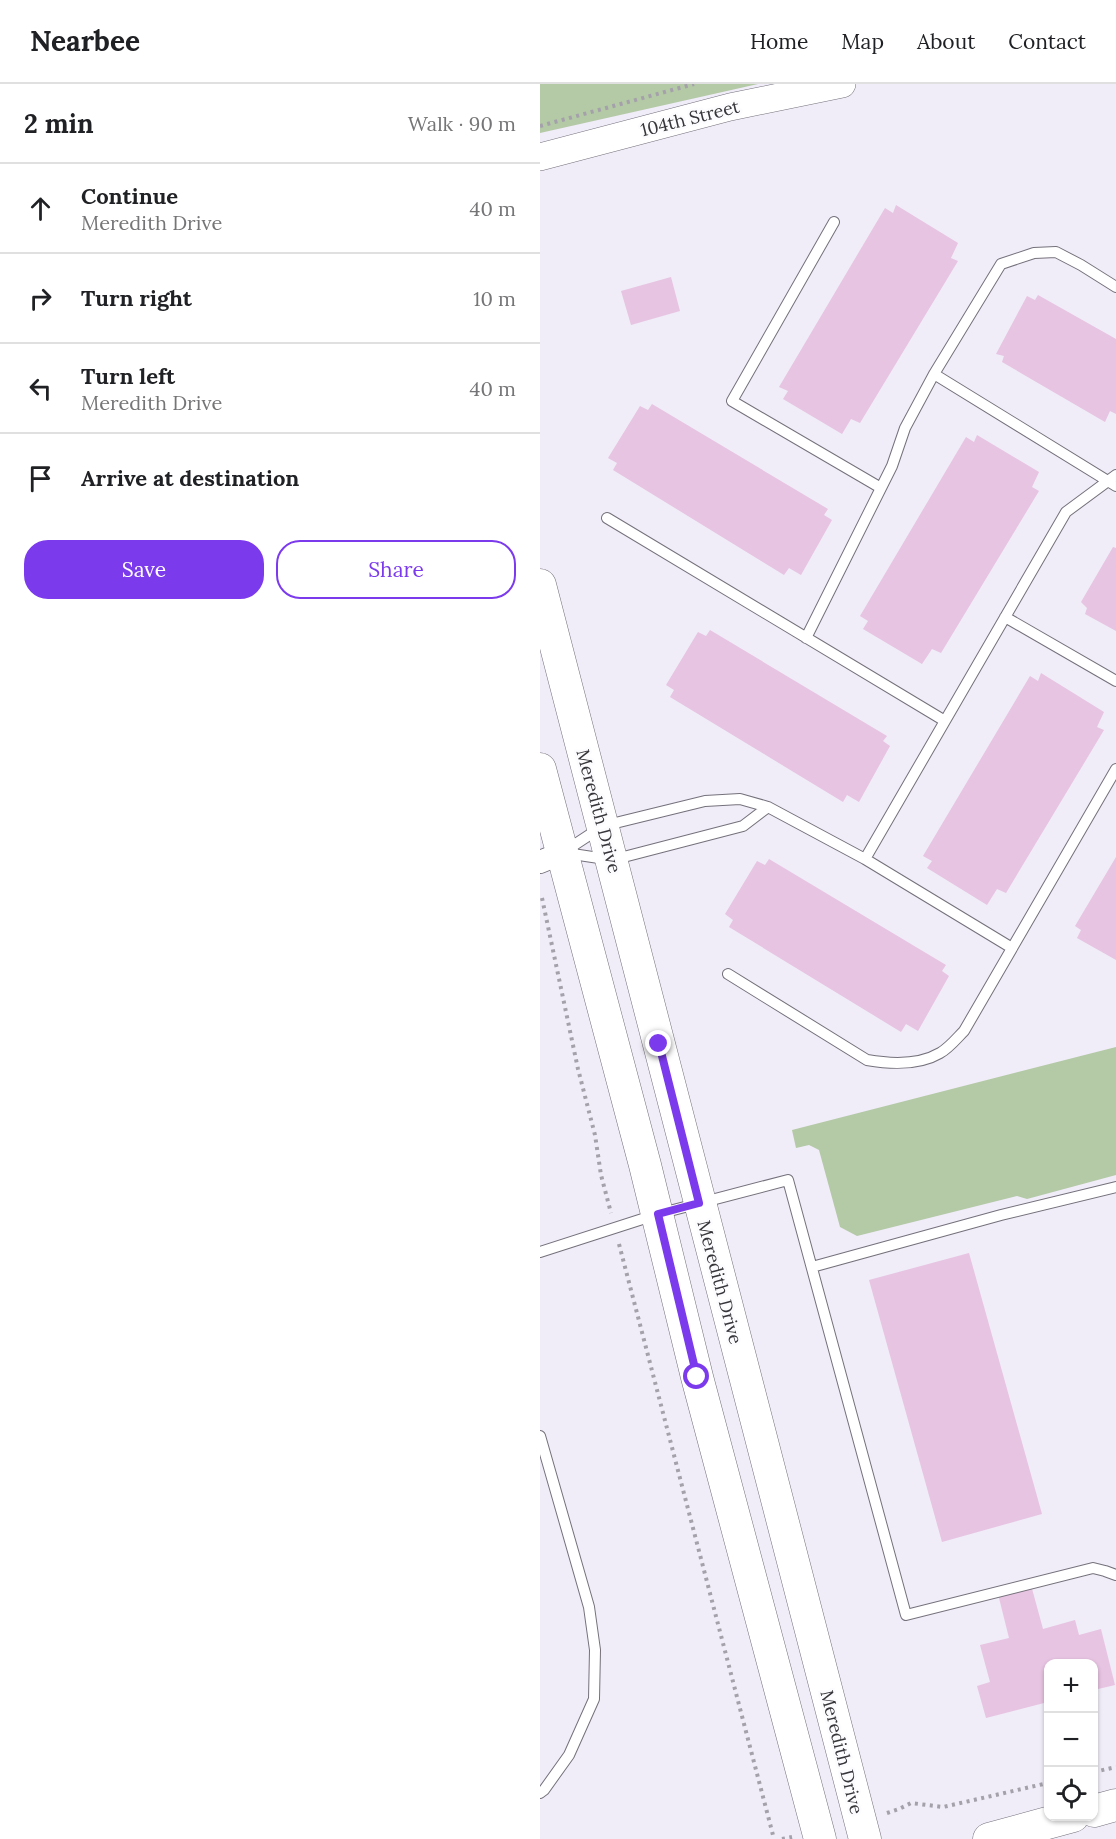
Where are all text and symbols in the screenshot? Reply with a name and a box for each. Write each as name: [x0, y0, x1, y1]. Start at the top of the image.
text: Nearbee: [30, 23, 140, 59]
text: Home: [750, 28, 808, 55]
text: Map: [841, 28, 884, 55]
text: About: [917, 28, 975, 55]
text: Contact: [1008, 28, 1086, 55]
street label: 104th Street: [638, 95, 742, 141]
text: 2 min: [24, 107, 94, 140]
text: Walk · 90 m: [408, 111, 516, 136]
text: Continue: [81, 182, 178, 210]
icon: ahead: [24, 192, 57, 225]
text: 40 m: [470, 196, 516, 221]
text: Meredith Drive: [81, 210, 222, 235]
icon: right: [24, 282, 57, 315]
text: Turn right: [81, 284, 192, 312]
text: 10 m: [473, 286, 516, 311]
text: Turn left: [81, 362, 175, 390]
icon: left: [24, 372, 57, 405]
text: 40 m: [470, 376, 516, 401]
text: Meredith Drive: [81, 390, 222, 415]
icon: arrive: [24, 462, 57, 495]
text: Arrive at destination: [81, 464, 299, 492]
button: Save: [24, 540, 264, 599]
button: Share: [276, 540, 516, 599]
street label: Meredith Drive: [571, 747, 627, 876]
route end: [645, 1030, 671, 1056]
street label: Meredith Drive: [692, 1218, 748, 1347]
route start: [683, 1363, 709, 1389]
map controls: [1044, 1659, 1098, 1821]
button: +: [1044, 1659, 1098, 1713]
street label: Meredith Drive: [815, 1688, 869, 1817]
button: −: [1044, 1713, 1098, 1767]
button: locate: [1044, 1767, 1098, 1821]

